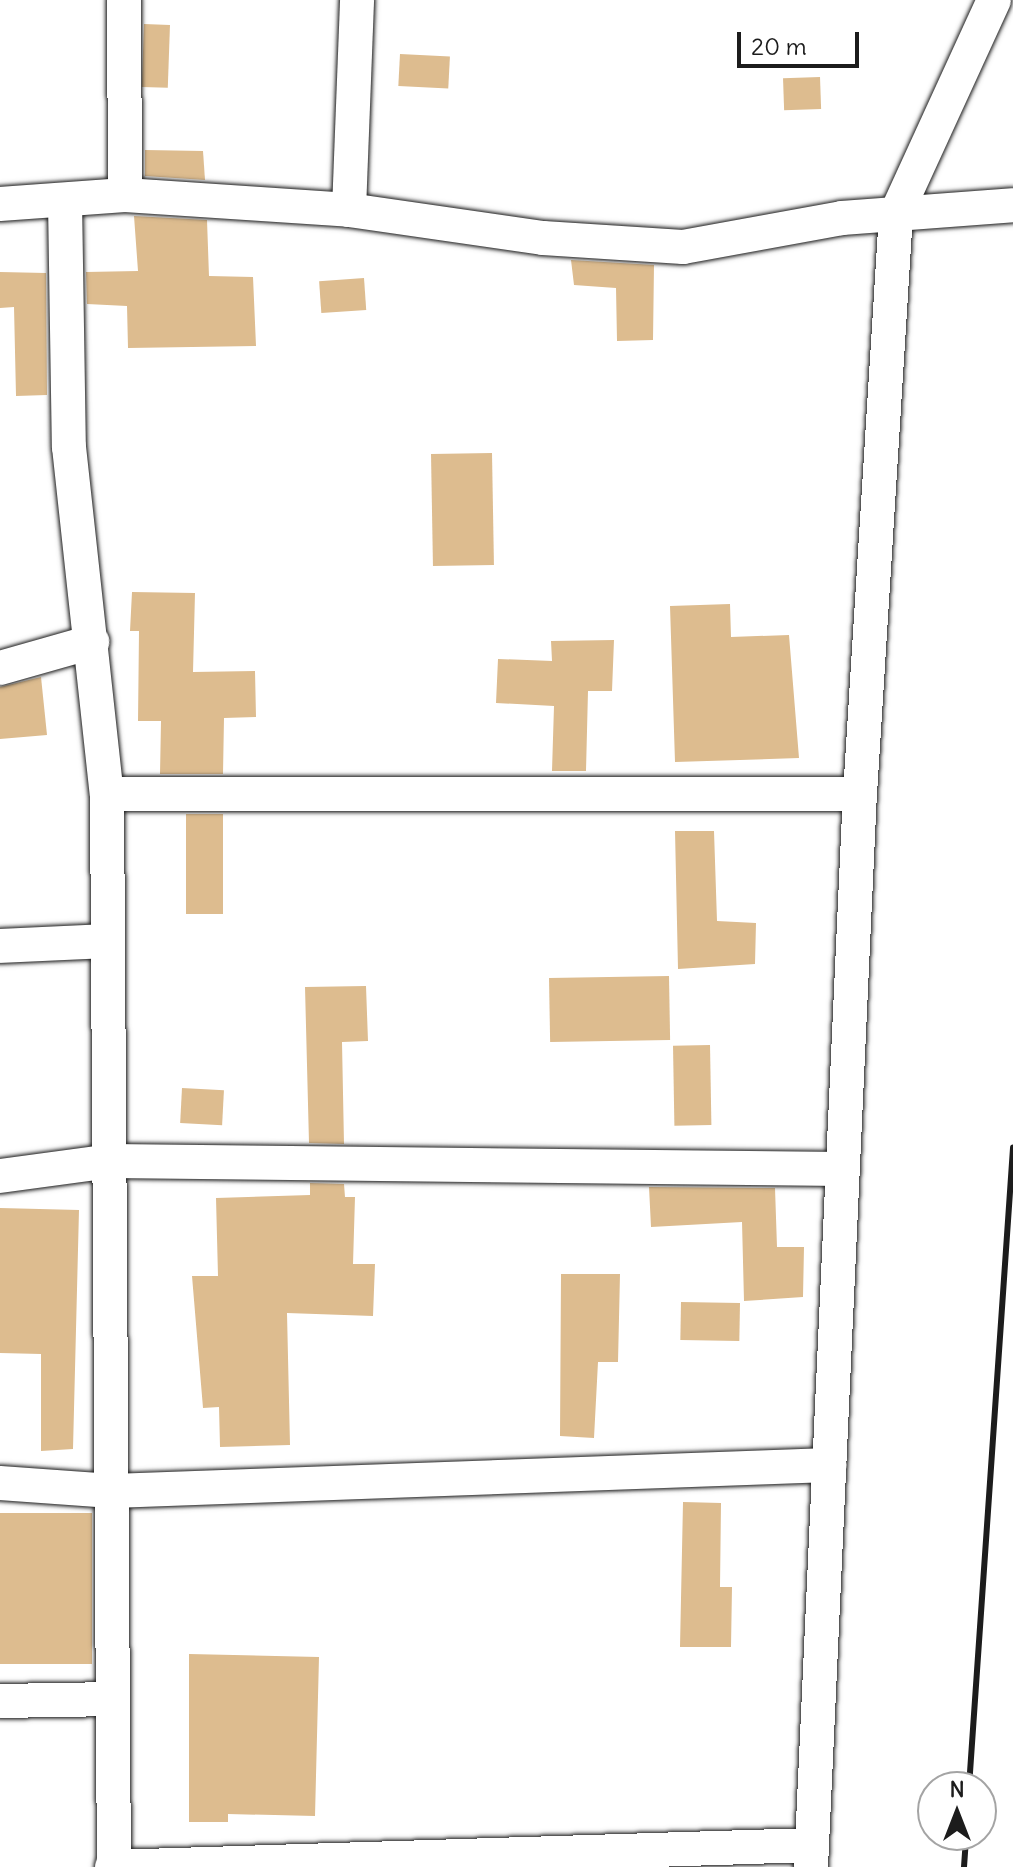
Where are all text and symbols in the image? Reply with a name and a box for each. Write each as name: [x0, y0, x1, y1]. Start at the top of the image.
scale bar: [741, 16, 863, 66]
text: 20 m: [751, 31, 807, 61]
north arrow: [917, 1771, 997, 1851]
text: N: [949, 1775, 965, 1803]

